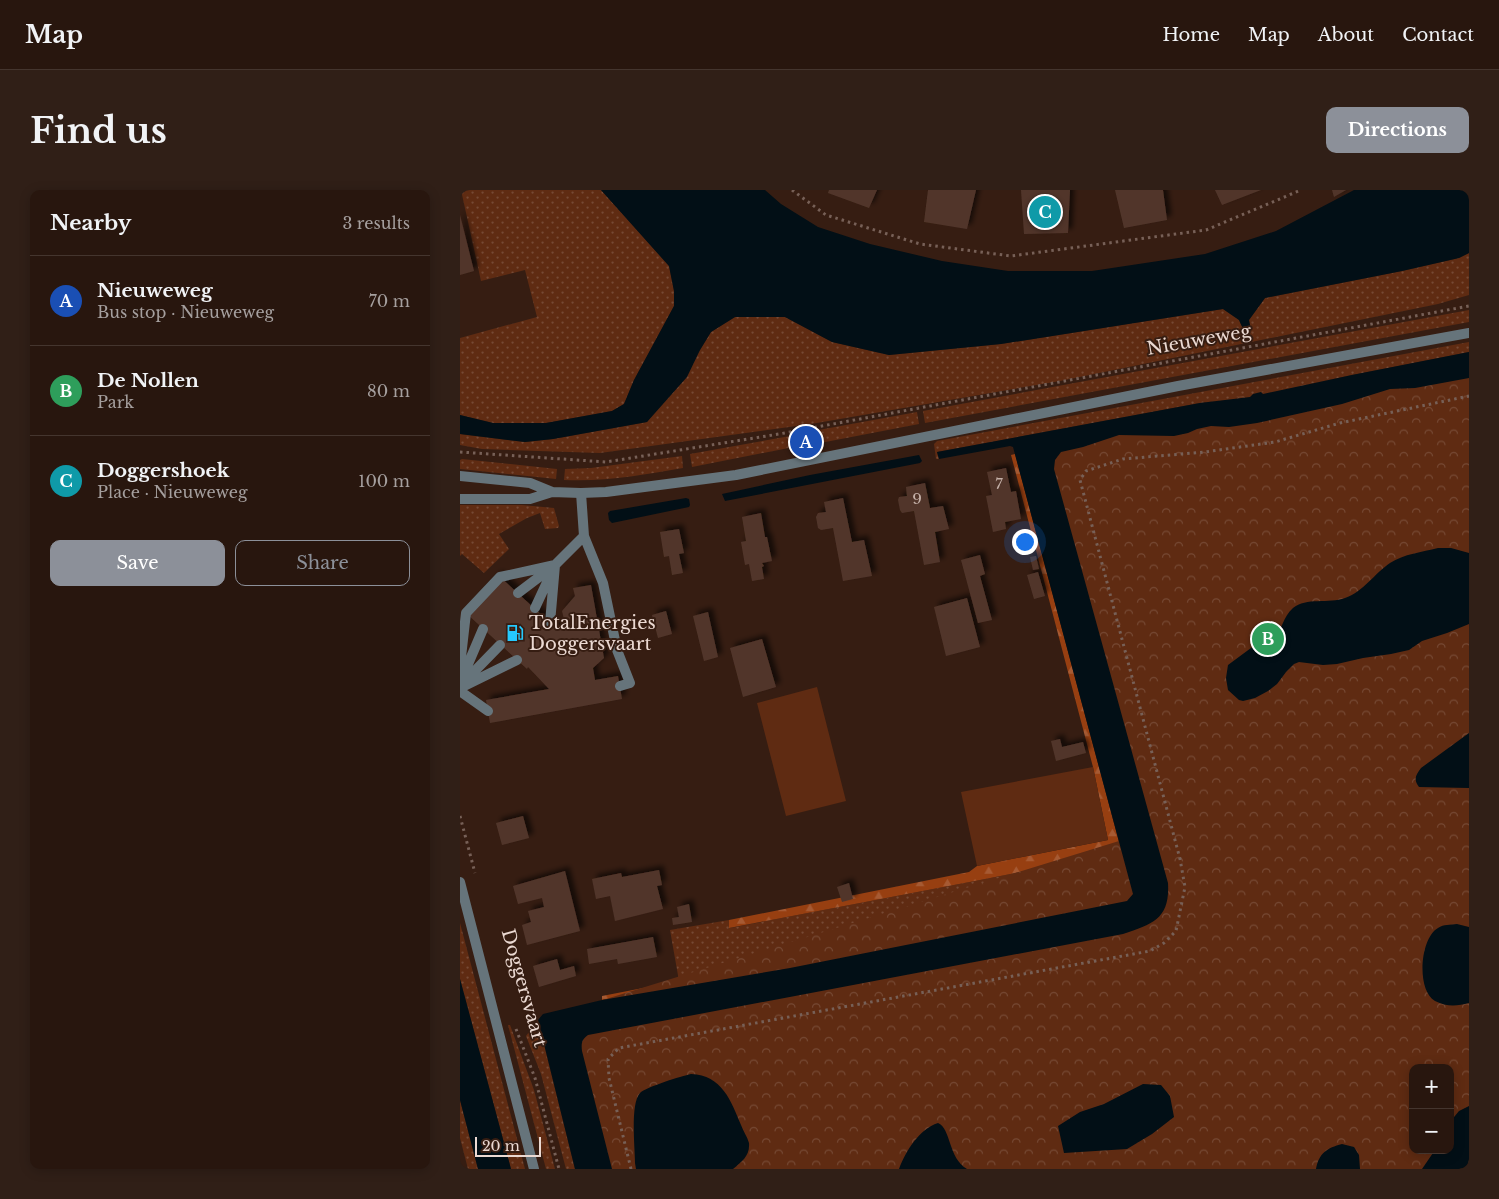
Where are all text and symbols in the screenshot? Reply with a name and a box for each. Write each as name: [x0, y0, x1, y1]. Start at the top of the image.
text: Map: [25, 20, 83, 49]
text: Home: [1162, 24, 1220, 46]
text: Map: [1248, 24, 1290, 46]
text: About: [1318, 24, 1374, 46]
text: Contact: [1402, 24, 1474, 46]
button: Directions: [1326, 107, 1469, 153]
text: Find us: [30, 109, 167, 152]
pin: C: [1029, 193, 1061, 231]
text: Nearby: [50, 210, 131, 236]
text: 3 results: [342, 213, 410, 233]
text: Nieuweweg: [97, 279, 213, 302]
text: A: [60, 291, 72, 311]
text: 70 m: [369, 291, 410, 311]
text: Bus stop · Nieuweweg: [97, 302, 274, 322]
street label: Nieuweweg: [1145, 320, 1253, 360]
text: De Nollen: [97, 369, 199, 392]
text: B: [60, 381, 72, 401]
text: 80 m: [367, 381, 410, 401]
text: Park: [97, 392, 134, 412]
pin: A: [790, 423, 822, 461]
text: Doggershoek: [97, 459, 229, 482]
text: C: [59, 471, 73, 491]
text: 100 m: [358, 471, 410, 491]
house number: 7: [995, 474, 1003, 493]
text: Place · Nieuweweg: [97, 482, 248, 502]
house number: 9: [912, 489, 922, 508]
your location: [1012, 529, 1038, 555]
button: Save: [50, 540, 225, 586]
button: Share: [235, 540, 410, 586]
place label: TotalEnergies Doggersvaart: [529, 612, 656, 655]
pin: B: [1252, 620, 1284, 658]
fuel station icon: TotalEnergies Doggersvaart: [505, 623, 525, 643]
street label: Doggersvaart: [497, 926, 551, 1050]
map controls: [1409, 1064, 1454, 1154]
button: +: [1409, 1064, 1454, 1109]
button: −: [1409, 1109, 1454, 1154]
scale bar: [475, 1134, 541, 1157]
text: 20 m: [482, 1137, 520, 1155]

